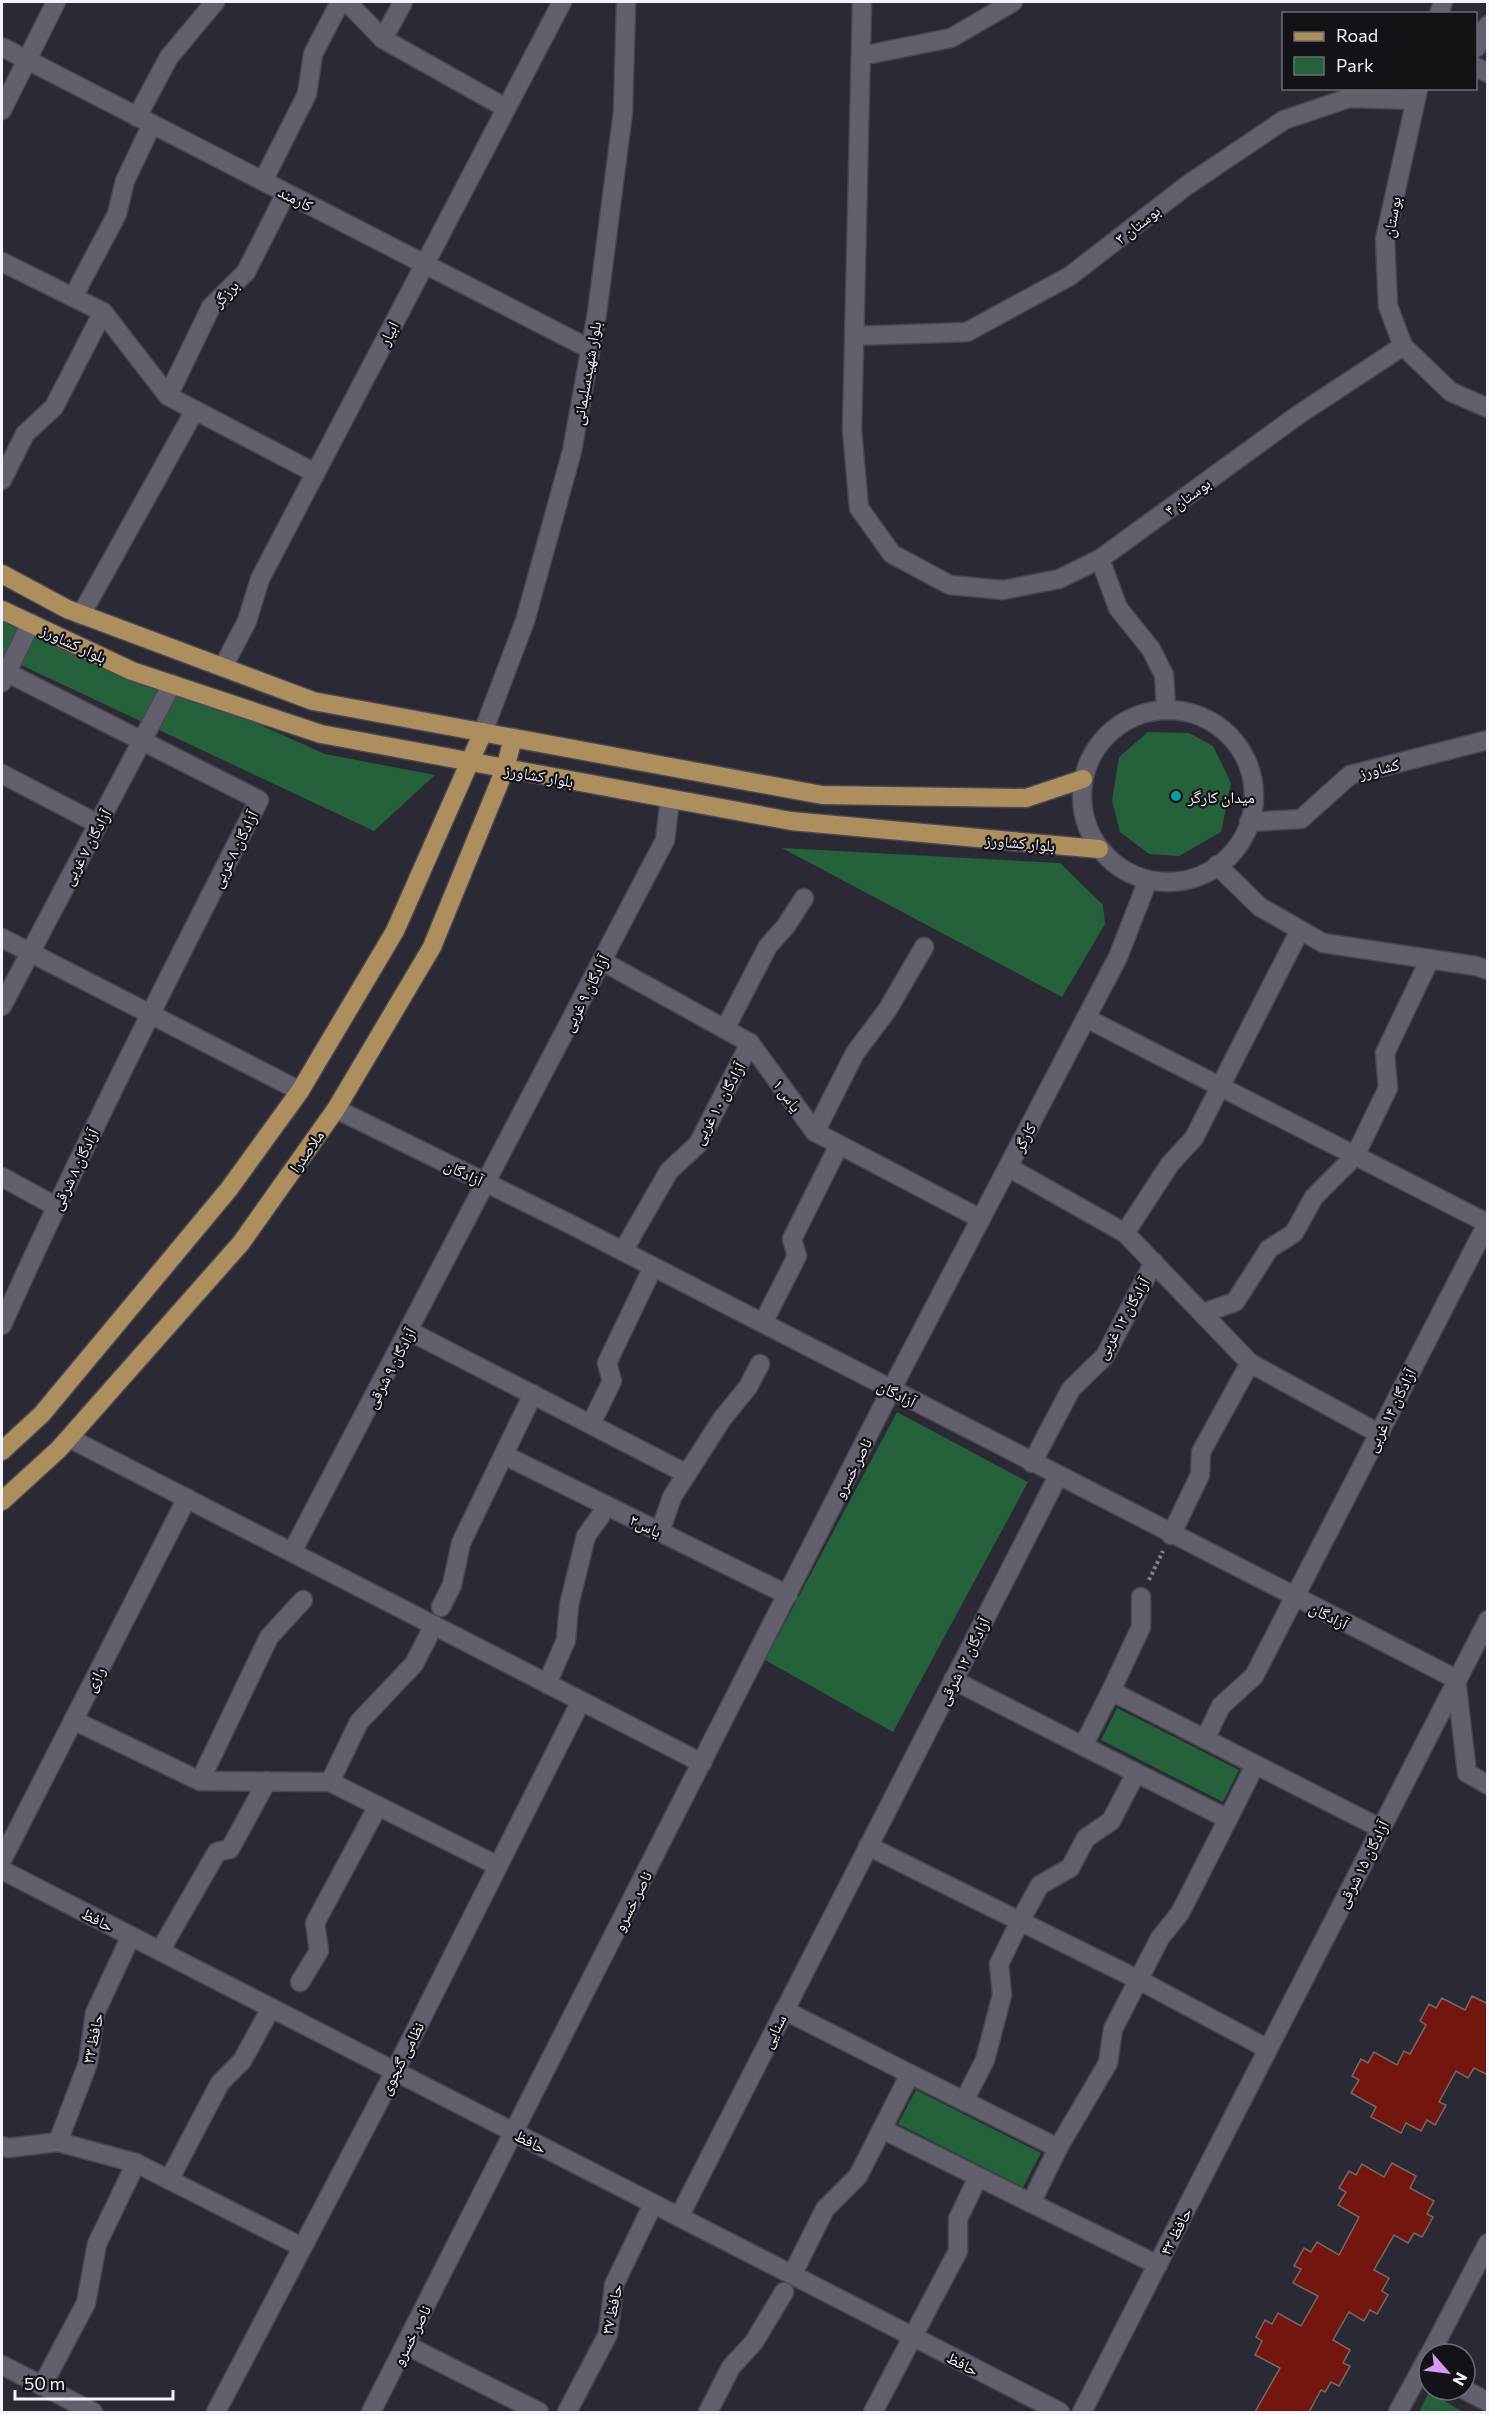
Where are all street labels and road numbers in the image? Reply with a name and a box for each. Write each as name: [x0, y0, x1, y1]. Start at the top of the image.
street label: کارمند: [275, 181, 317, 216]
street label: بوستان: [1378, 195, 1406, 239]
street label: بوستان ۳: [1111, 201, 1165, 249]
street label: برزگر: [207, 275, 243, 312]
street label: ابیار: [374, 318, 403, 349]
street label: بلوار شهیدسلیمانی: [568, 320, 606, 427]
street label: بوستان ۴: [1160, 473, 1215, 521]
street label: بلوار کشاورز: [37, 619, 110, 667]
street label: کشاورز: [1356, 754, 1402, 783]
street label: بلوار کشاورز: [502, 759, 575, 791]
street label: آزادگان ۷ غربی: [57, 805, 117, 889]
street label: آزادگان ۸ غربی: [207, 807, 264, 892]
street label: بلوار کشاورز: [983, 829, 1056, 856]
street label: آزادگان ۹ غربی: [558, 951, 615, 1036]
street label: آزادگان ۱۰ غربی: [688, 1058, 751, 1148]
street label: یاس ۱: [768, 1075, 806, 1116]
street label: کارگر: [1008, 1119, 1040, 1156]
street label: آزادگان ۸ شرقی: [46, 1124, 104, 1214]
street label: ملاصدرا: [285, 1126, 328, 1176]
street label: آزادگان: [441, 1155, 487, 1192]
street label: آزادگان ۱۲ غربی: [1091, 1273, 1155, 1363]
street label: آزادگان ۹ شرقی: [361, 1324, 421, 1412]
street label: آزادگان ۱۴ غربی: [1361, 1364, 1421, 1456]
street label: آزادگان: [874, 1375, 920, 1413]
street label: ناصر خسرو: [829, 1435, 876, 1502]
street label: یاس۲: [626, 1509, 665, 1543]
street label: آزادگان: [1306, 1597, 1352, 1635]
street label: آزادگان ۱۲ شرقی: [933, 1613, 995, 1709]
street label: رازی: [80, 1663, 110, 1696]
street label: آزادگان ۱۵ شرقی: [1332, 1816, 1394, 1912]
street label: ناصر خسرو: [609, 1868, 656, 1935]
street label: حافظ: [79, 1903, 117, 1935]
street label: حافظ ۳۳: [77, 2011, 107, 2065]
street label: سنایی: [756, 2011, 791, 2052]
street label: نظامی گنجوی: [375, 2018, 429, 2099]
street label: حافظ: [512, 2125, 550, 2157]
street label: حافظ ۴۳: [1155, 2204, 1195, 2258]
street label: حافظ ۳۷: [596, 2282, 626, 2336]
street label: ناصر خسرو: [388, 2302, 435, 2369]
street label: حافظ: [944, 2347, 982, 2379]

